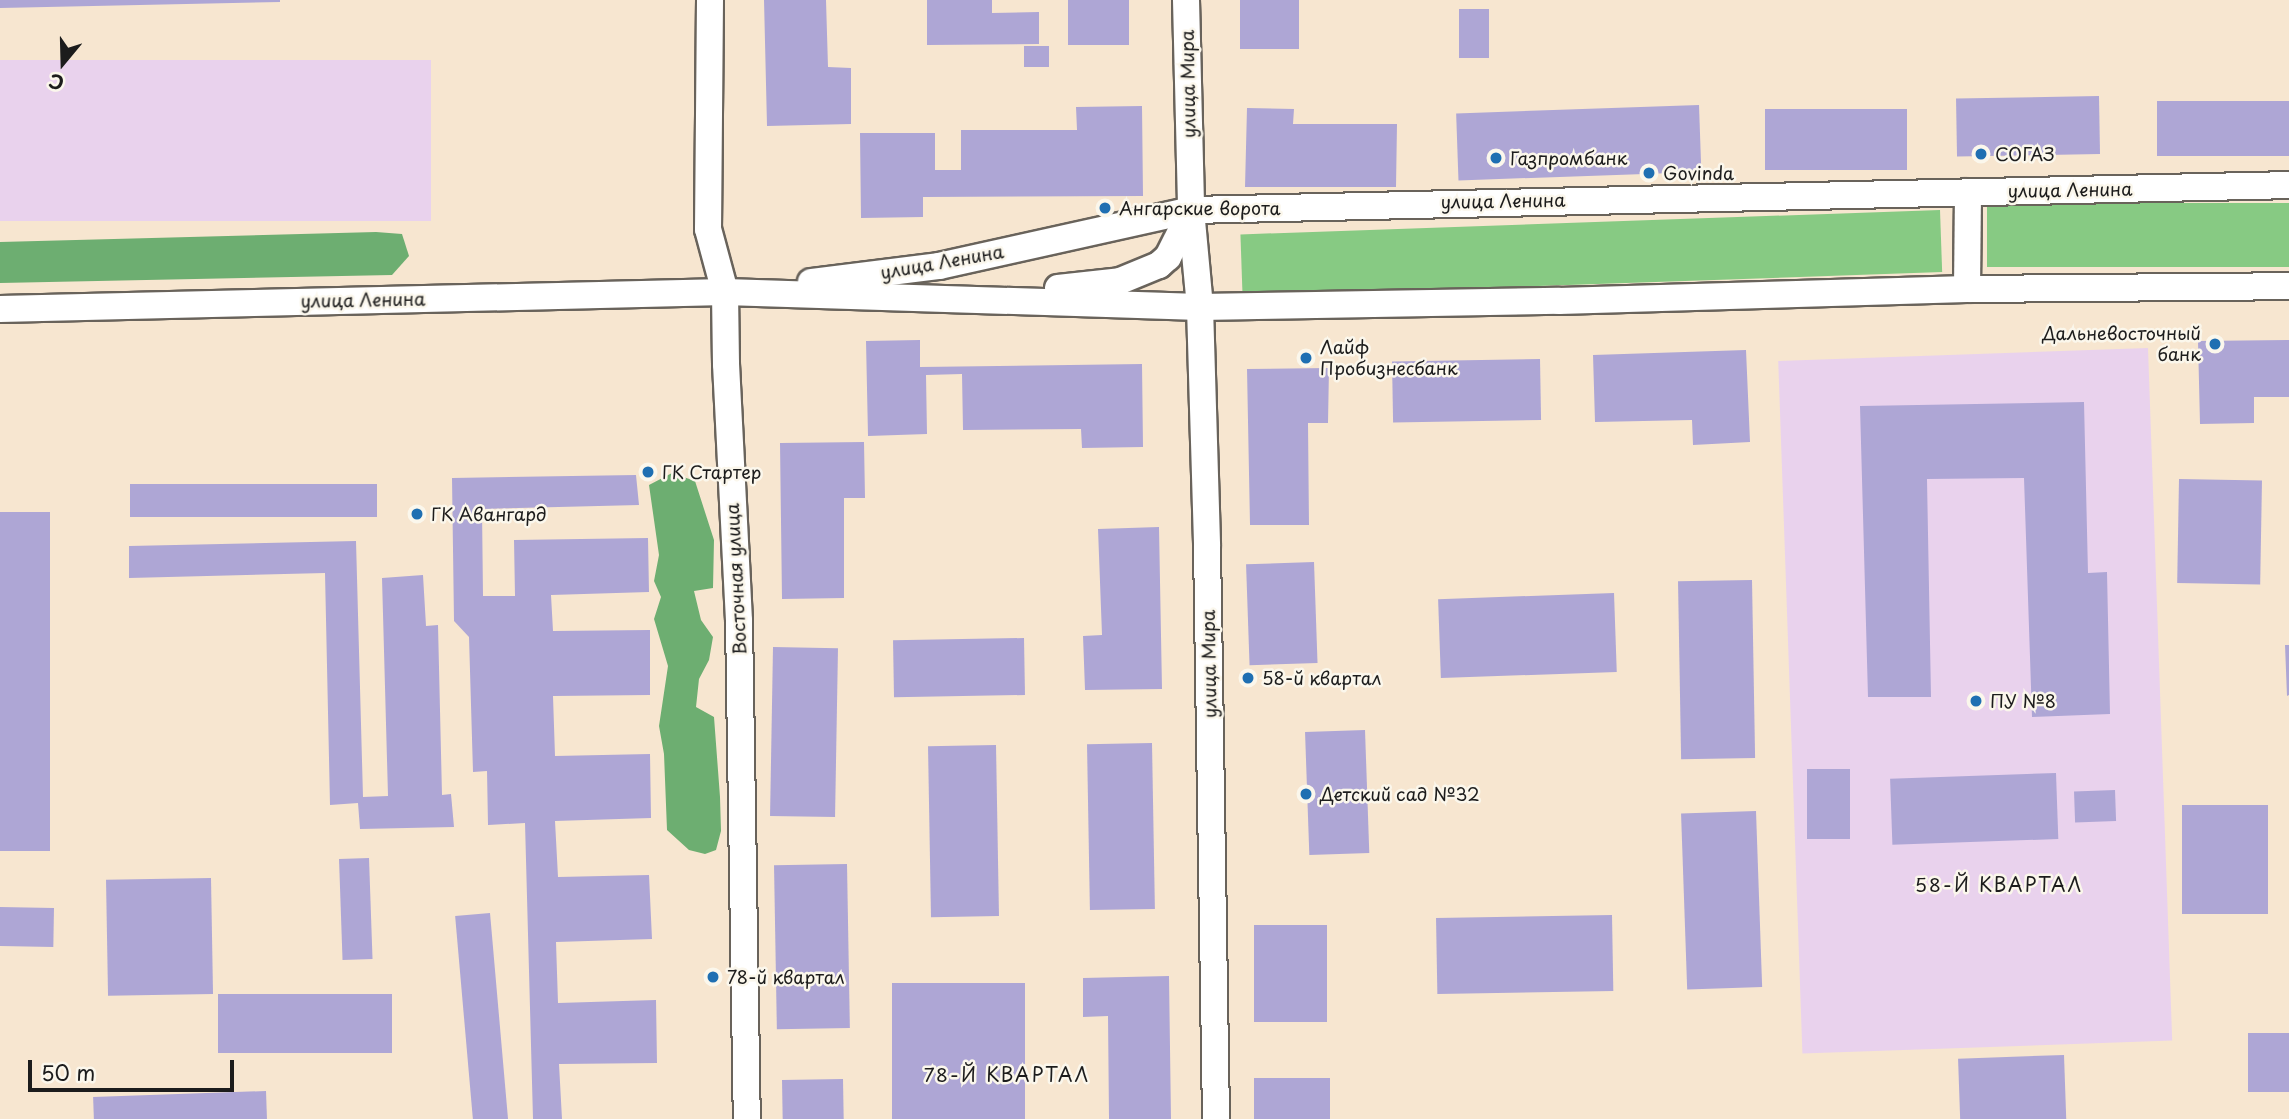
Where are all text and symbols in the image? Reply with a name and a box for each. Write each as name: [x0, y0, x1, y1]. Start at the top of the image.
north arrow: [28, 28, 98, 98]
street label: улица Мира: [1176, 29, 1200, 139]
text: С: [45, 67, 67, 98]
place label: СОГАЗ: [1995, 143, 2055, 165]
marker: СОГАЗ: [1973, 146, 1989, 162]
place label: Газпромбанк: [1510, 147, 1627, 169]
marker: Газпромбанк: [1488, 150, 1504, 166]
place label: Govinda: [1663, 162, 1734, 184]
marker: Govinda: [1641, 165, 1657, 181]
street label: улица Ленина: [2007, 178, 2133, 202]
street label: улица Ленина: [1440, 189, 1566, 213]
place label: Ангарские ворота: [1119, 197, 1281, 219]
marker: Ангарские ворота: [1097, 200, 1113, 216]
street label: улица Ленина: [878, 240, 1006, 284]
street label: улица Ленина: [300, 288, 426, 312]
place label: Дальневосточный банк: [2042, 323, 2201, 366]
marker: Дальневосточный банк: [2207, 336, 2223, 352]
place label: Лайф Пробизнесбанк: [1320, 337, 1458, 380]
marker: Лайф Пробизнесбанк: [1298, 350, 1314, 366]
place label: ГК Стартер: [662, 461, 762, 483]
marker: ГК Стартер: [640, 464, 656, 480]
street label: Восточная улица: [721, 502, 751, 656]
place label: ГК Авангард: [431, 503, 547, 525]
marker: ГК Авангард: [409, 506, 425, 522]
street label: улица Мира: [1197, 609, 1221, 719]
place label: 58-й квартал: [1262, 667, 1382, 689]
marker: 58-й квартал: [1240, 670, 1256, 686]
place label: ПУ №8: [1990, 690, 2056, 712]
marker: ПУ №8: [1968, 693, 1984, 709]
place label: Детский сад №32: [1320, 783, 1481, 805]
marker: Детский сад №32: [1298, 786, 1314, 802]
district label: 58-Й КВАРТАЛ: [1916, 874, 2082, 896]
place label: 78-й квартал: [727, 966, 845, 988]
marker: 78-й квартал: [705, 969, 721, 985]
scale bar: [32, 1046, 238, 1090]
text: 50 m: [41, 1056, 95, 1088]
district label: 78-Й КВАРТАЛ: [925, 1064, 1089, 1086]

